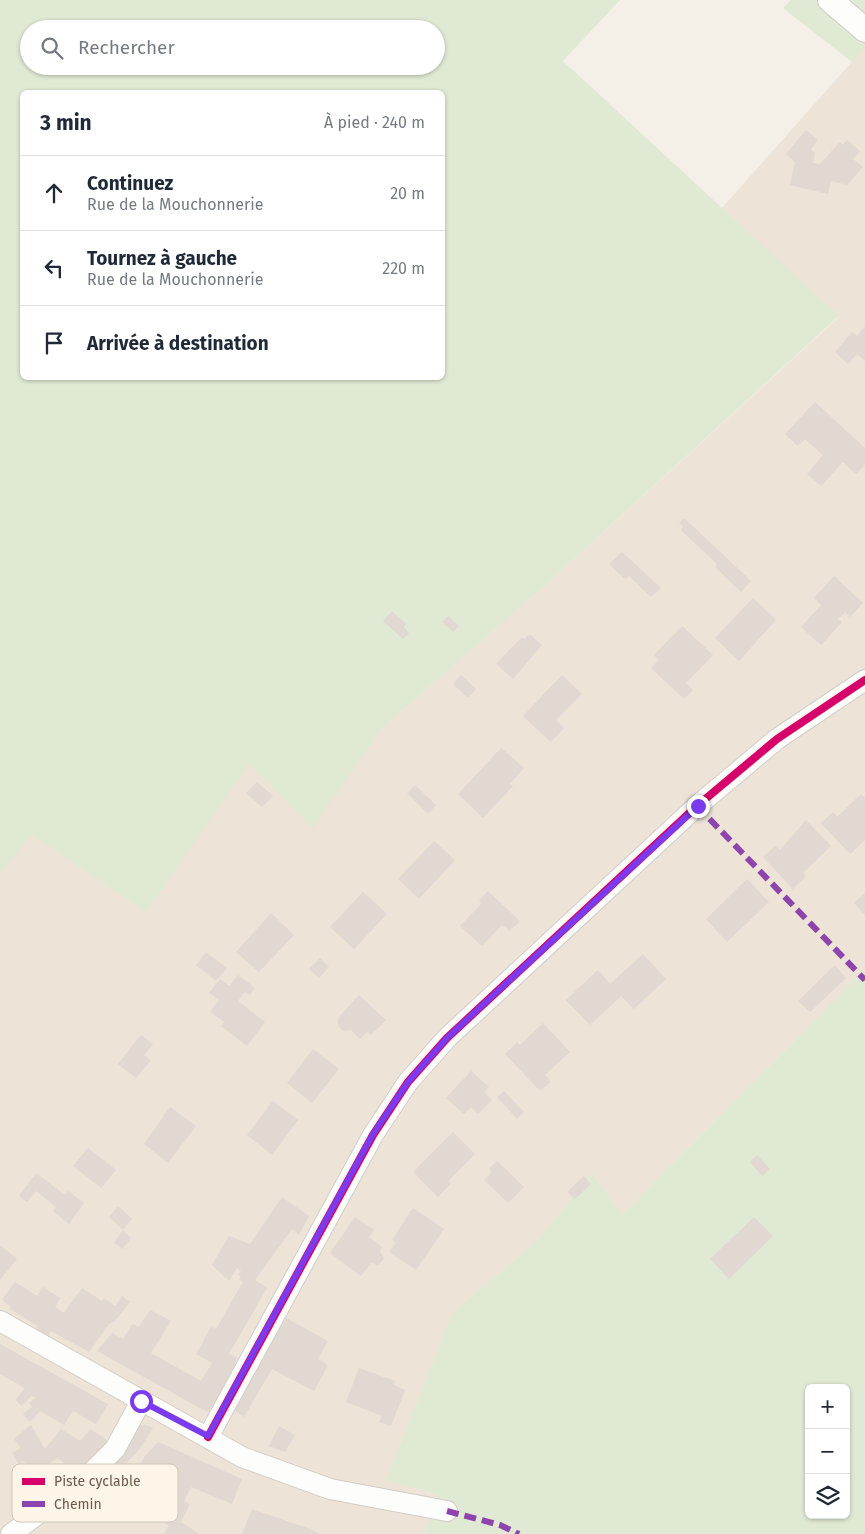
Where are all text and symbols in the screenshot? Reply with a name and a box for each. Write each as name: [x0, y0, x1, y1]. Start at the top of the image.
search box: [20, 20, 445, 75]
icon: search: [38, 34, 66, 62]
text: Rechercher: [78, 36, 175, 59]
text: 3 min: [40, 110, 92, 136]
text: À pied · 240 m: [324, 113, 425, 132]
text: Continuez: [87, 172, 173, 195]
icon: ahead: [40, 179, 68, 207]
text: 20 m: [390, 184, 425, 203]
text: Rue de la Mouchonnerie: [87, 195, 263, 214]
text: Tournez à gauche: [87, 247, 237, 270]
icon: left: [40, 254, 68, 282]
text: 220 m: [382, 259, 425, 278]
text: Rue de la Mouchonnerie: [87, 270, 263, 289]
icon: arrive: [40, 329, 68, 357]
text: Arrivée à destination: [87, 332, 269, 355]
route end: [687, 795, 710, 818]
map controls: [805, 1384, 850, 1519]
button: +: [805, 1384, 850, 1429]
route start: [130, 1390, 153, 1413]
button: −: [805, 1429, 850, 1474]
legend: [12, 1464, 178, 1522]
text: Piste cyclable: [54, 1473, 141, 1490]
button: layers: [805, 1474, 850, 1519]
text: Chemin: [54, 1496, 102, 1513]

